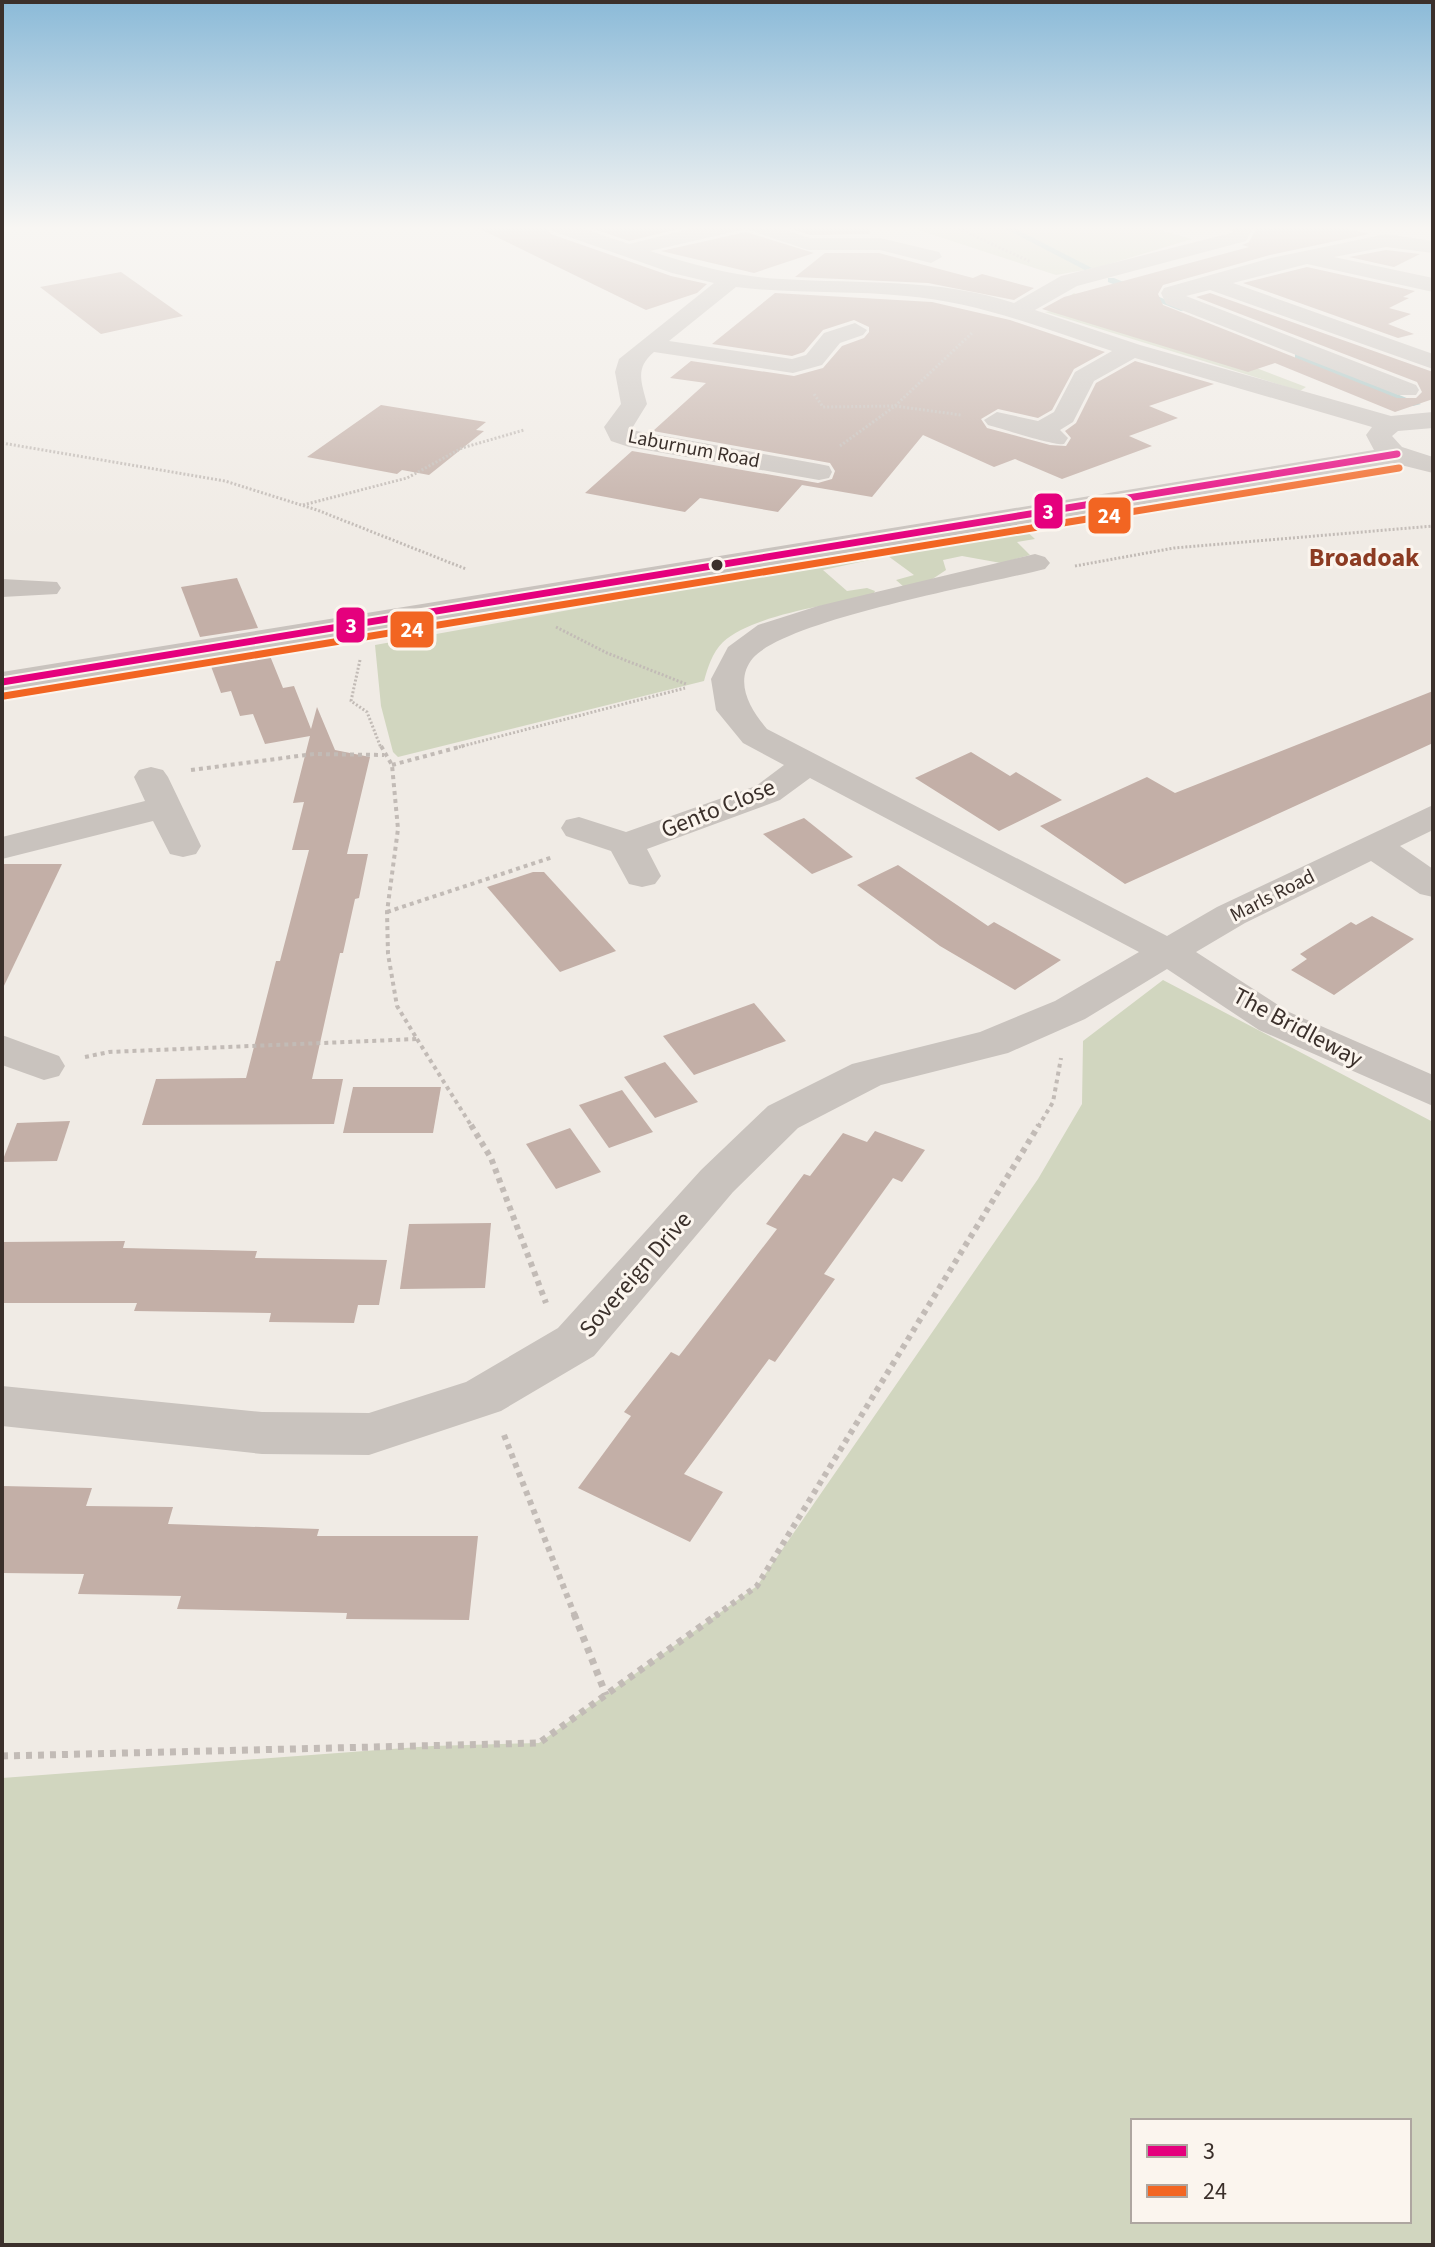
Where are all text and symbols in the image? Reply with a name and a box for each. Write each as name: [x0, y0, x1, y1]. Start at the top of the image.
street label: Laburnum Road: [625, 422, 762, 476]
line badge: 3: [1033, 492, 1064, 530]
text: 3: [1042, 496, 1054, 528]
line badge: 24: [1087, 496, 1132, 535]
text: 24: [1097, 500, 1121, 532]
district label: Broadoak: [1309, 539, 1420, 576]
unlabelled marker: [709, 557, 725, 573]
line badge: 3: [335, 606, 366, 644]
text: 3: [345, 610, 357, 642]
line badge: 24: [389, 610, 435, 649]
text: 24: [400, 614, 424, 646]
street label: Gento Close: [656, 770, 780, 847]
street label: Marls Road: [1225, 863, 1320, 929]
street label: The Bridleway: [1227, 978, 1369, 1076]
street label: Sovereign Drive: [571, 1204, 700, 1345]
legend: [1131, 2119, 1411, 2223]
text: 3: [1203, 2134, 1215, 2169]
text: 24: [1203, 2174, 1227, 2209]

